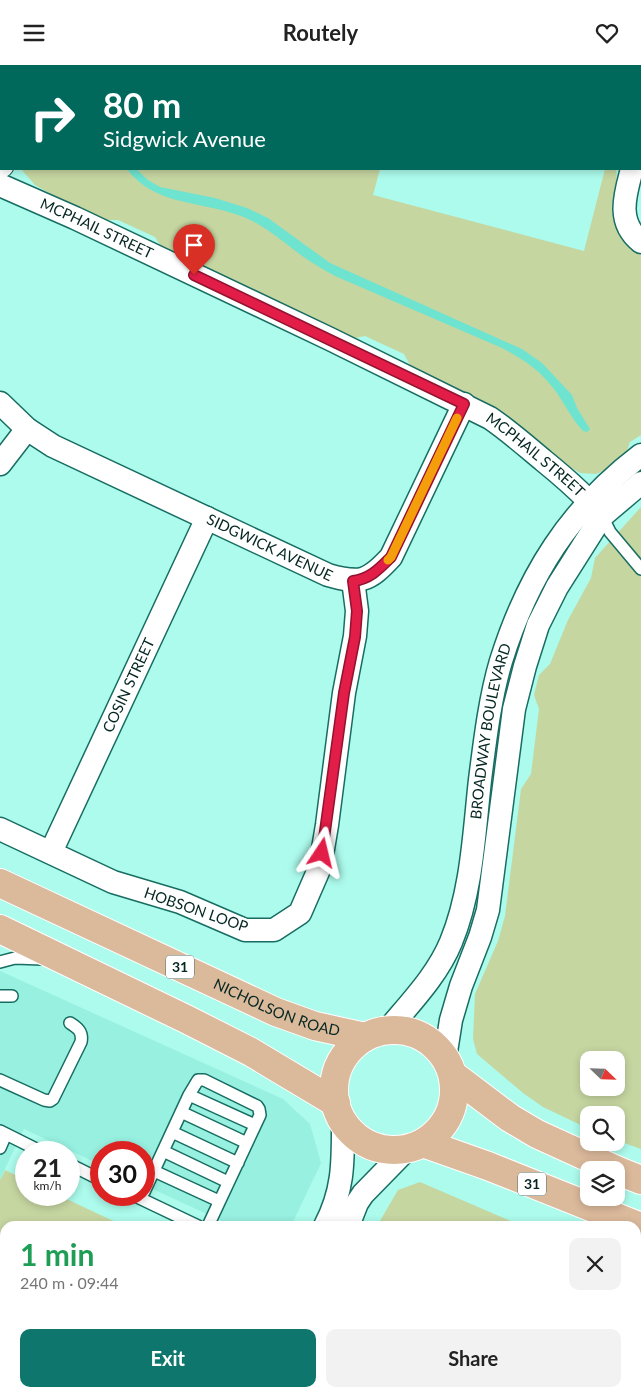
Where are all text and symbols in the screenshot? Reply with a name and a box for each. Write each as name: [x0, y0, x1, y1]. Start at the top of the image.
icon: menu: [20, 19, 48, 47]
text: Routely: [283, 19, 358, 46]
icon: heart: [593, 19, 621, 47]
text: 80 m: [103, 83, 181, 125]
icon: right: [20, 85, 85, 150]
text: Sidgwick Avenue: [103, 125, 266, 152]
street label: MCPHAIL STREET: [38, 194, 156, 262]
pin: [173, 224, 215, 275]
icon: arrive: [180, 231, 208, 259]
street label: MCPHAIL STREET: [483, 408, 589, 500]
street label: SIDGWICK AVENUE: [204, 510, 336, 584]
street label: COSIN STREET: [98, 635, 158, 735]
street label: BROADWAY BOULEVARD: [466, 641, 514, 820]
position arrow: [295, 826, 347, 878]
street label: HOBSON LOOP: [142, 883, 251, 935]
road number: 31: [166, 955, 194, 979]
street label: NICHOLSON ROAD: [211, 974, 342, 1039]
north arrow: [580, 1051, 625, 1096]
map controls: [580, 1051, 625, 1206]
button: search: [580, 1106, 625, 1151]
speed limit sign: 30: [90, 1141, 155, 1206]
text: 21: [33, 1152, 62, 1182]
button: layers: [580, 1161, 625, 1206]
road number: 31: [518, 1173, 546, 1195]
text: km/h: [33, 1178, 62, 1193]
text: 1 min: [20, 1236, 94, 1272]
button: close: [569, 1238, 621, 1290]
text: 240 m · 09:44: [20, 1273, 119, 1292]
button: Exit: [20, 1329, 316, 1387]
button: Share: [326, 1329, 621, 1387]

